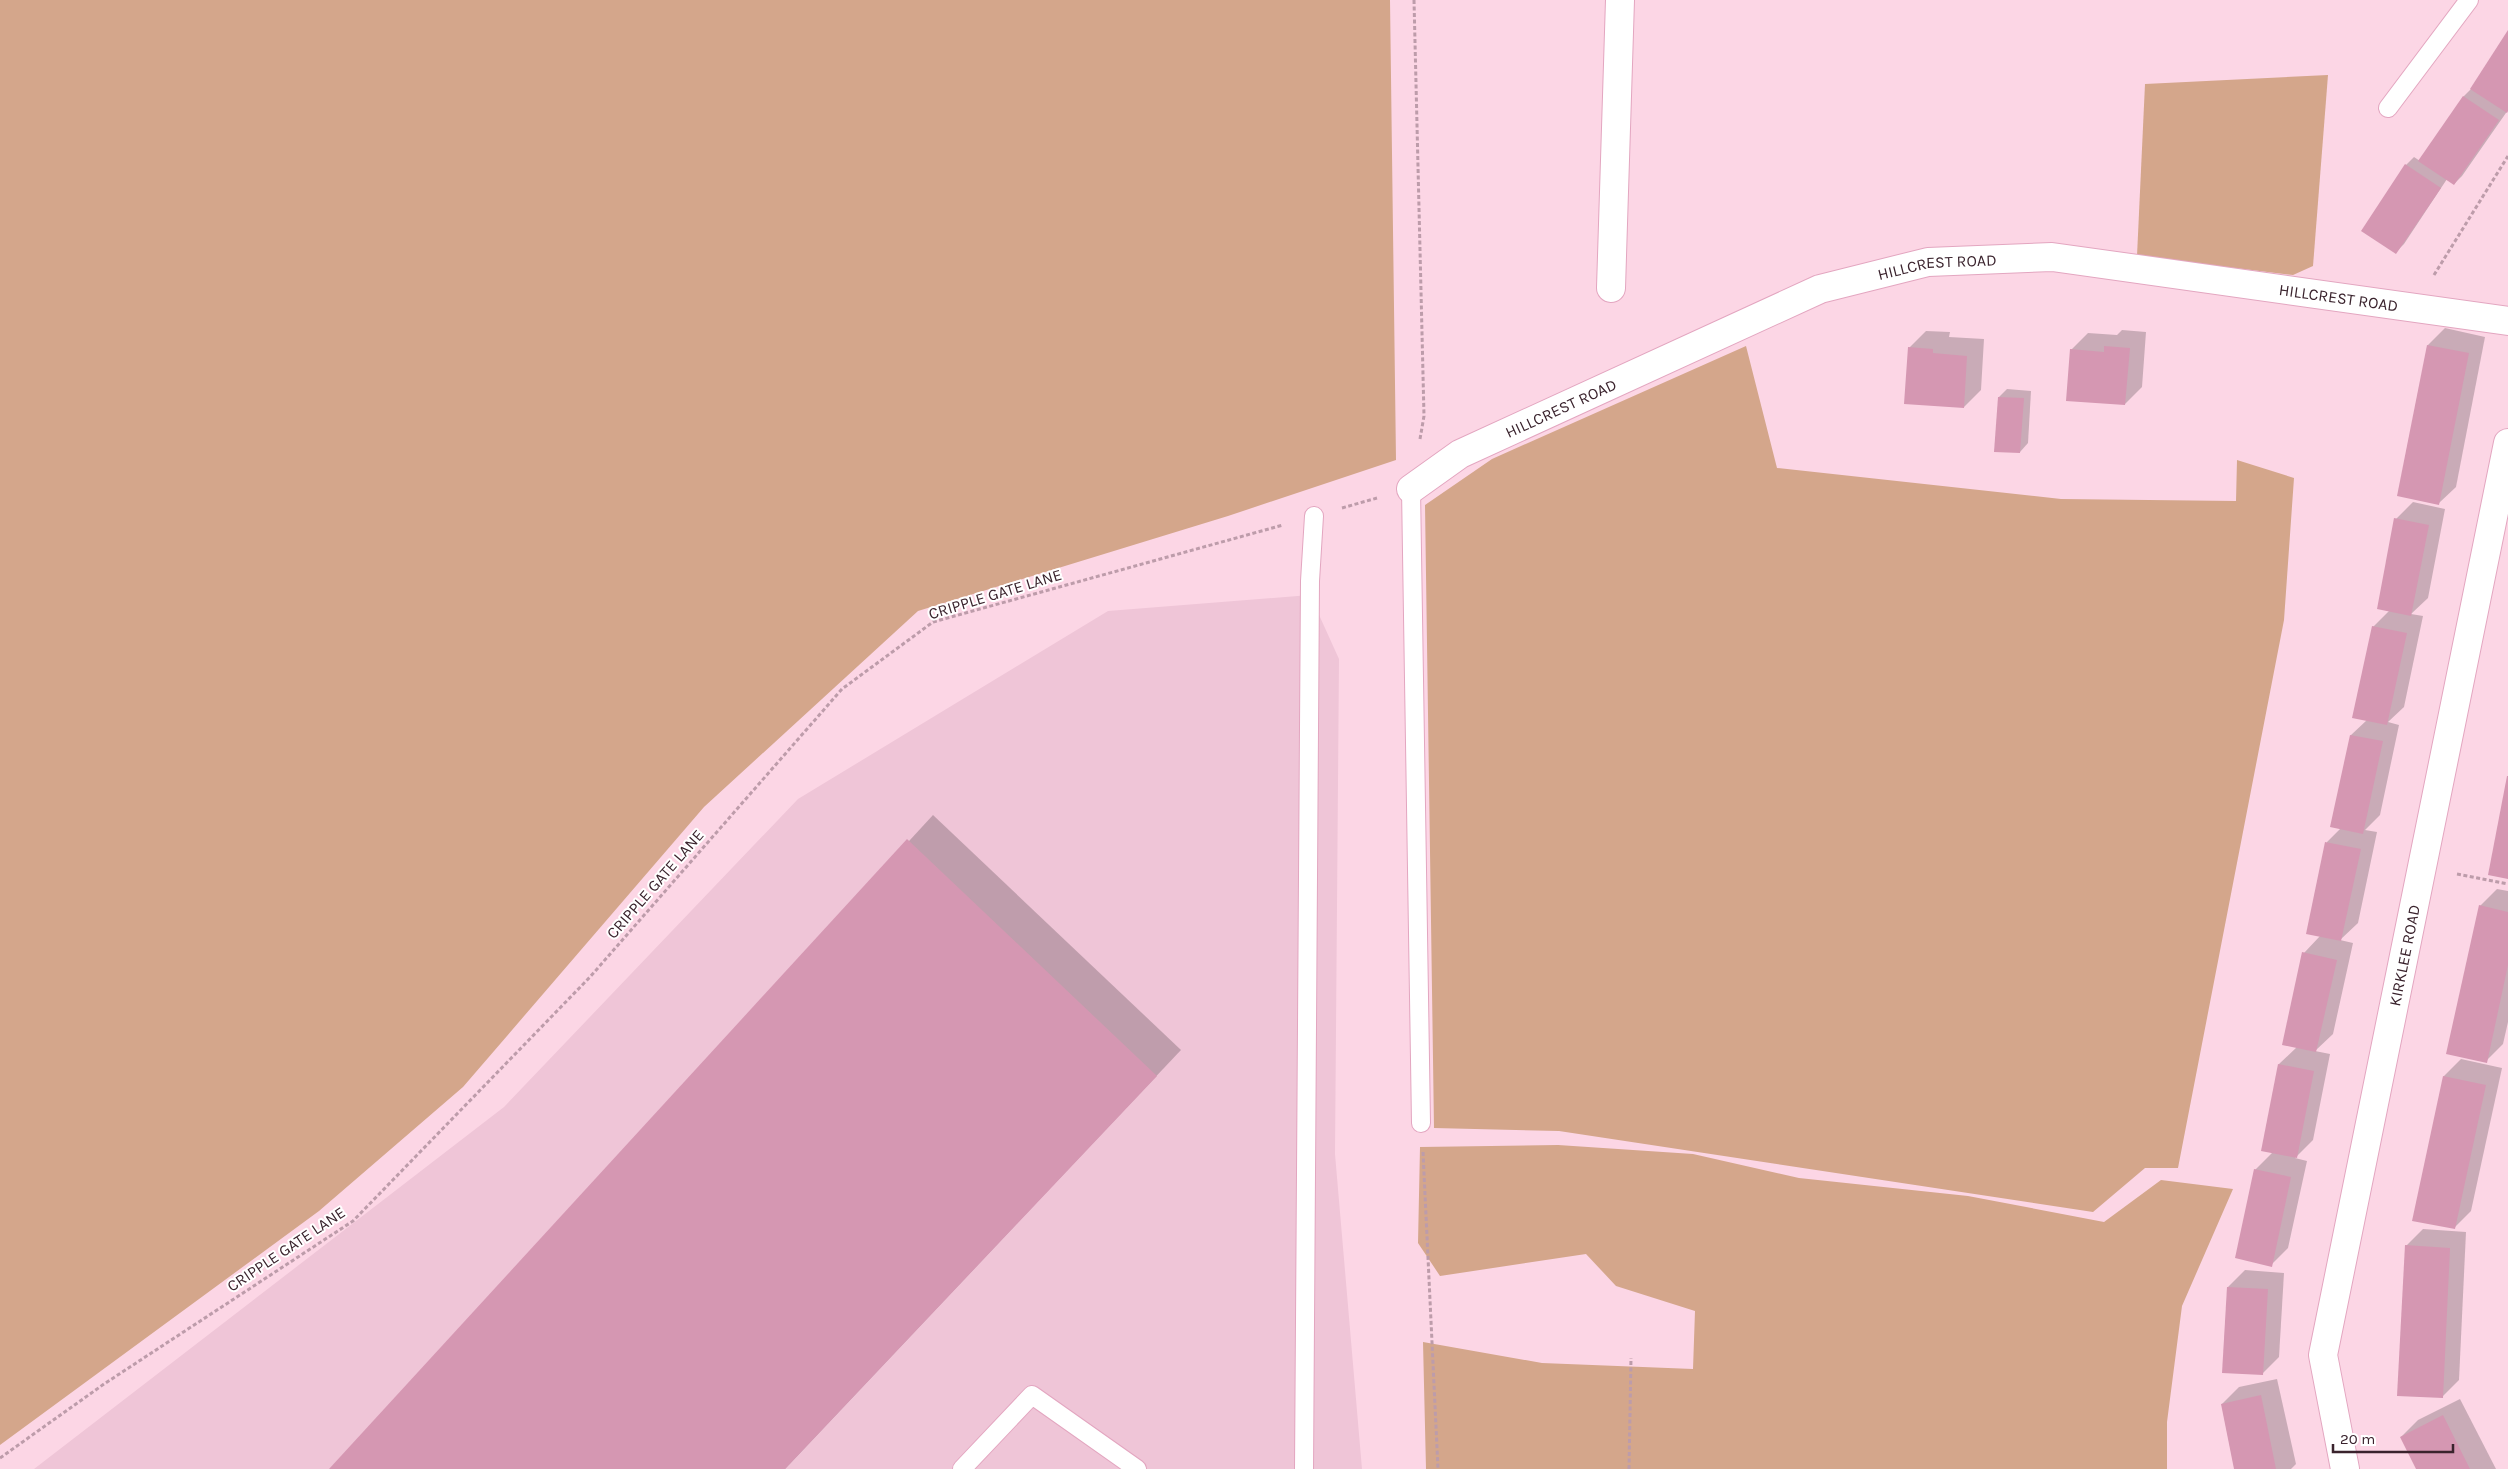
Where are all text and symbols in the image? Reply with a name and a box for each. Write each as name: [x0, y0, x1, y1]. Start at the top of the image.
street label: HILLCREST ROAD: [1876, 250, 1997, 284]
street label: HILLCREST ROAD: [2278, 279, 2399, 315]
street label: HILLCREST ROAD: [1502, 374, 1619, 442]
street label: CRIPPLE GATE LANE: [926, 565, 1064, 623]
street label: CRIPPLE GATE LANE: [602, 826, 708, 942]
street label: KIRKLEE ROAD: [2385, 903, 2424, 1008]
street label: CRIPPLE GATE LANE: [223, 1202, 349, 1296]
scale bar: [2333, 1422, 2453, 1454]
text: 20 m: [2340, 1430, 2375, 1448]

